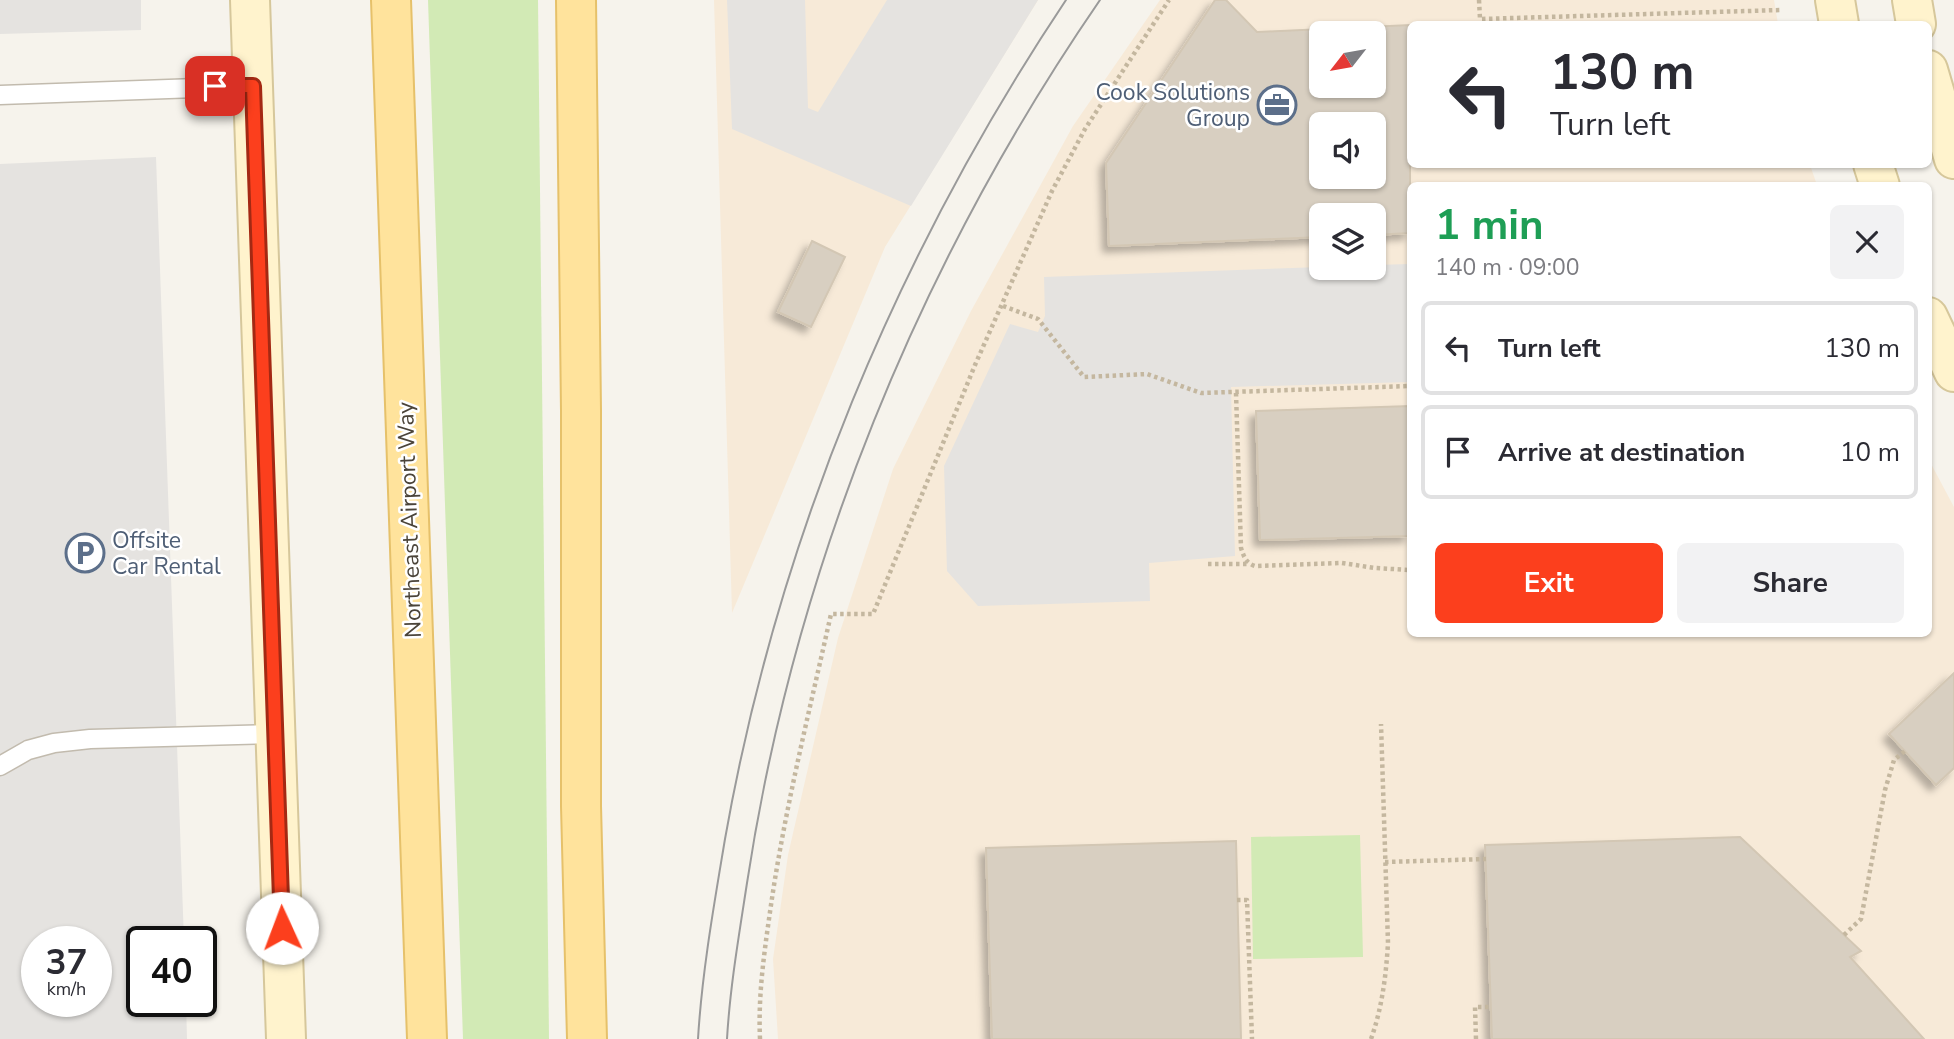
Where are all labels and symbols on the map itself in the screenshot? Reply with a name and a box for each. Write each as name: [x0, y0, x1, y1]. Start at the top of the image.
north arrow: [1309, 21, 1386, 98]
pin: [185, 56, 245, 116]
place label: Cook Solutions Group: [1095, 77, 1250, 134]
office icon: Cook Solutions Group: [1256, 84, 1298, 126]
street label: Northeast Airport Way: [390, 401, 429, 639]
place label: Offsite Car Rental: [112, 525, 221, 582]
parking icon: Offsite Car Rental: [64, 532, 106, 574]
position arrow: [245, 891, 319, 965]
speed limit sign: 40: [126, 926, 217, 1017]

